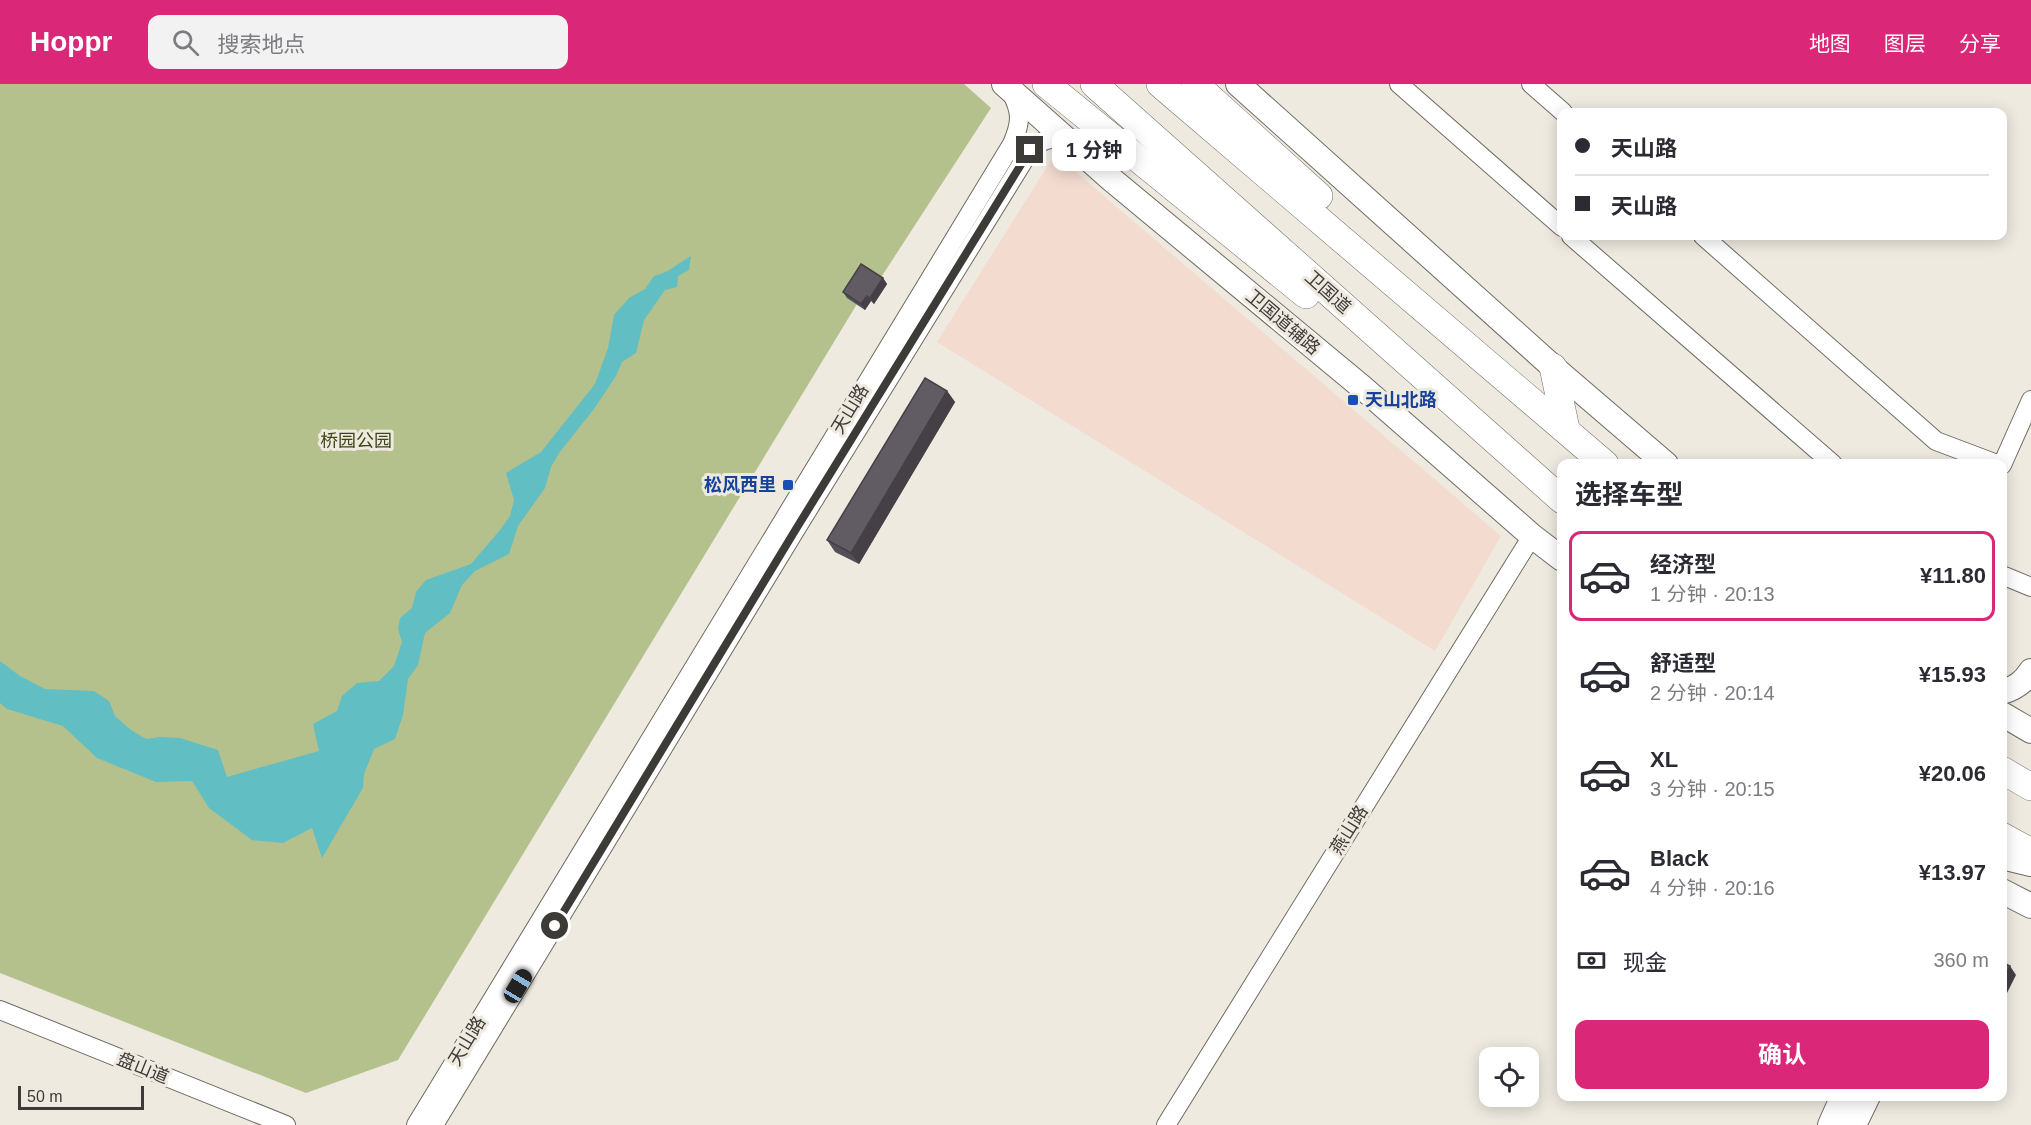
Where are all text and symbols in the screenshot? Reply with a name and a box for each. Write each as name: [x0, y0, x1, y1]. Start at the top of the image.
search box: [148, 15, 568, 69]
text: Hoppr: [30, 26, 112, 57]
icon: search: [169, 26, 202, 59]
text: 搜索地点: [217, 32, 305, 57]
text: 地图: [1809, 32, 1851, 55]
text: 图层: [1884, 32, 1926, 55]
text: 分享: [1959, 32, 2001, 55]
callout: 1 分钟: [1051, 129, 1135, 171]
route end: [1016, 136, 1043, 163]
text: 天山路: [1611, 136, 1677, 161]
text: 1 分钟: [1066, 139, 1122, 161]
text: 天山路: [1611, 194, 1677, 219]
street label: 卫国道: [1301, 267, 1355, 317]
street label: 卫国道辅路: [1242, 285, 1324, 359]
street label: 天山路: [828, 381, 872, 437]
place label: 天山北路: [1365, 390, 1437, 410]
marker: 天山北路: [1346, 393, 1360, 407]
park label: 桥园公园: [320, 431, 392, 451]
place label: 松风西里: [704, 475, 776, 495]
marker: 松风西里: [781, 478, 795, 492]
text: 选择车型: [1575, 480, 1683, 510]
icon: car: [1578, 549, 1632, 603]
text: 经济型: [1650, 552, 1716, 577]
text: ¥11.80: [1920, 563, 1986, 588]
text: 1 分钟 · 20:13: [1650, 583, 1775, 605]
icon: car: [1578, 648, 1632, 702]
text: 舒适型: [1650, 651, 1716, 676]
text: ¥15.93: [1919, 662, 1986, 687]
text: 2 分钟 · 20:14: [1650, 682, 1775, 704]
icon: car: [1578, 747, 1632, 801]
text: XL: [1650, 747, 1678, 772]
text: ¥20.06: [1919, 761, 1986, 786]
text: 3 分钟 · 20:15: [1650, 778, 1775, 800]
street label: 燕山路: [1326, 802, 1372, 858]
icon: car: [1578, 846, 1632, 900]
text: Black: [1650, 846, 1709, 871]
text: ¥13.97: [1919, 860, 1986, 885]
text: 4 分钟 · 20:16: [1650, 877, 1775, 899]
route start: [541, 912, 568, 939]
icon: cash: [1575, 944, 1608, 977]
text: 360 m: [1933, 949, 1989, 971]
text: 现金: [1623, 950, 1667, 975]
car: [501, 966, 535, 1006]
street label: 天山路: [445, 1013, 489, 1069]
button: 确认: [1575, 1020, 1989, 1089]
map controls: [1479, 1047, 1539, 1107]
button: locate: [1479, 1047, 1539, 1107]
street label: 盘山道: [114, 1049, 172, 1087]
scale bar: [18, 1083, 144, 1110]
text: 50 m: [27, 1088, 63, 1105]

